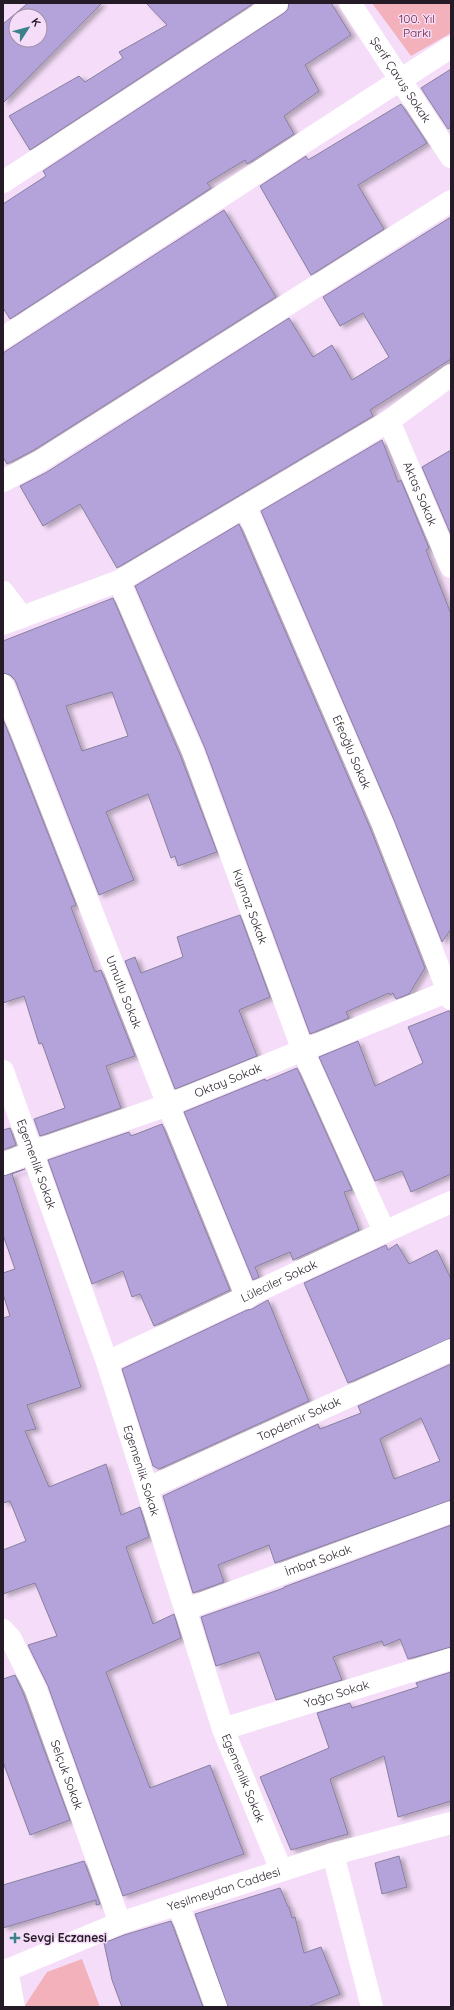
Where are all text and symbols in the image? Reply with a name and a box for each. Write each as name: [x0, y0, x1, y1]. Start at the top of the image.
north arrow: [8, 8, 48, 48]
park label: 100. Yıl Parkı: [399, 11, 435, 40]
text: K: [28, 15, 44, 29]
street label: Şerif Çavuş Sokak: [367, 34, 434, 125]
street label: Aktaş Sokak: [400, 459, 441, 528]
street label: Efeoğlu Sokak: [329, 713, 375, 791]
street label: Kıymaz Sokak: [230, 867, 271, 946]
street label: Umutlu Sokak: [103, 953, 145, 1031]
street label: Oktay Sokak: [192, 1060, 264, 1101]
street label: Egemenlik Sokak: [14, 1117, 60, 1211]
street label: Lüleciler Sokak: [238, 1256, 319, 1305]
street label: Topdemir Sokak: [255, 1393, 343, 1444]
street label: Egemenlik Sokak: [120, 1423, 163, 1518]
street label: İmbat Sokak: [283, 1541, 354, 1579]
street label: Yağcı Sokak: [302, 1677, 371, 1711]
street label: Egemenlik Sokak: [219, 1731, 269, 1824]
street label: Selçuk Sokak: [48, 1738, 87, 1812]
street label: Yeşilmeydan Caddesi: [165, 1864, 282, 1914]
place label: Sevgi Eczanesi: [23, 1930, 107, 1945]
marker: Sevgi Eczanesi: [10, 1933, 20, 1943]

